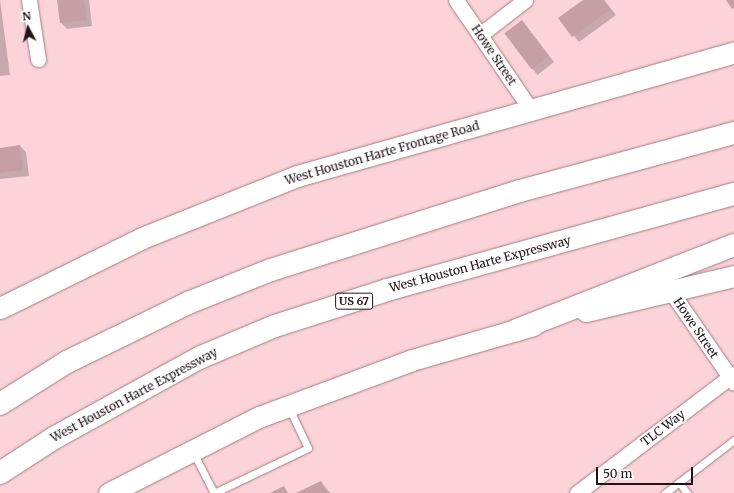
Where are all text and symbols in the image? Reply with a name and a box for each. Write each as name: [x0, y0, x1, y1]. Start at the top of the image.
north arrow: [8, 8, 48, 48]
text: N: [21, 9, 32, 24]
street label: Howe Street: [468, 22, 520, 88]
street label: West Houston Harte Frontage Road: [283, 118, 481, 188]
street label: West Houston Harte Expressway: [388, 233, 572, 295]
road number: US 67: [335, 292, 373, 310]
street label: Howe Street: [670, 295, 722, 361]
street label: West Houston Harte Expressway: [48, 345, 220, 445]
street label: TLC Way: [638, 407, 688, 449]
scale bar: [598, 459, 695, 485]
text: 50 m: [603, 466, 632, 481]

